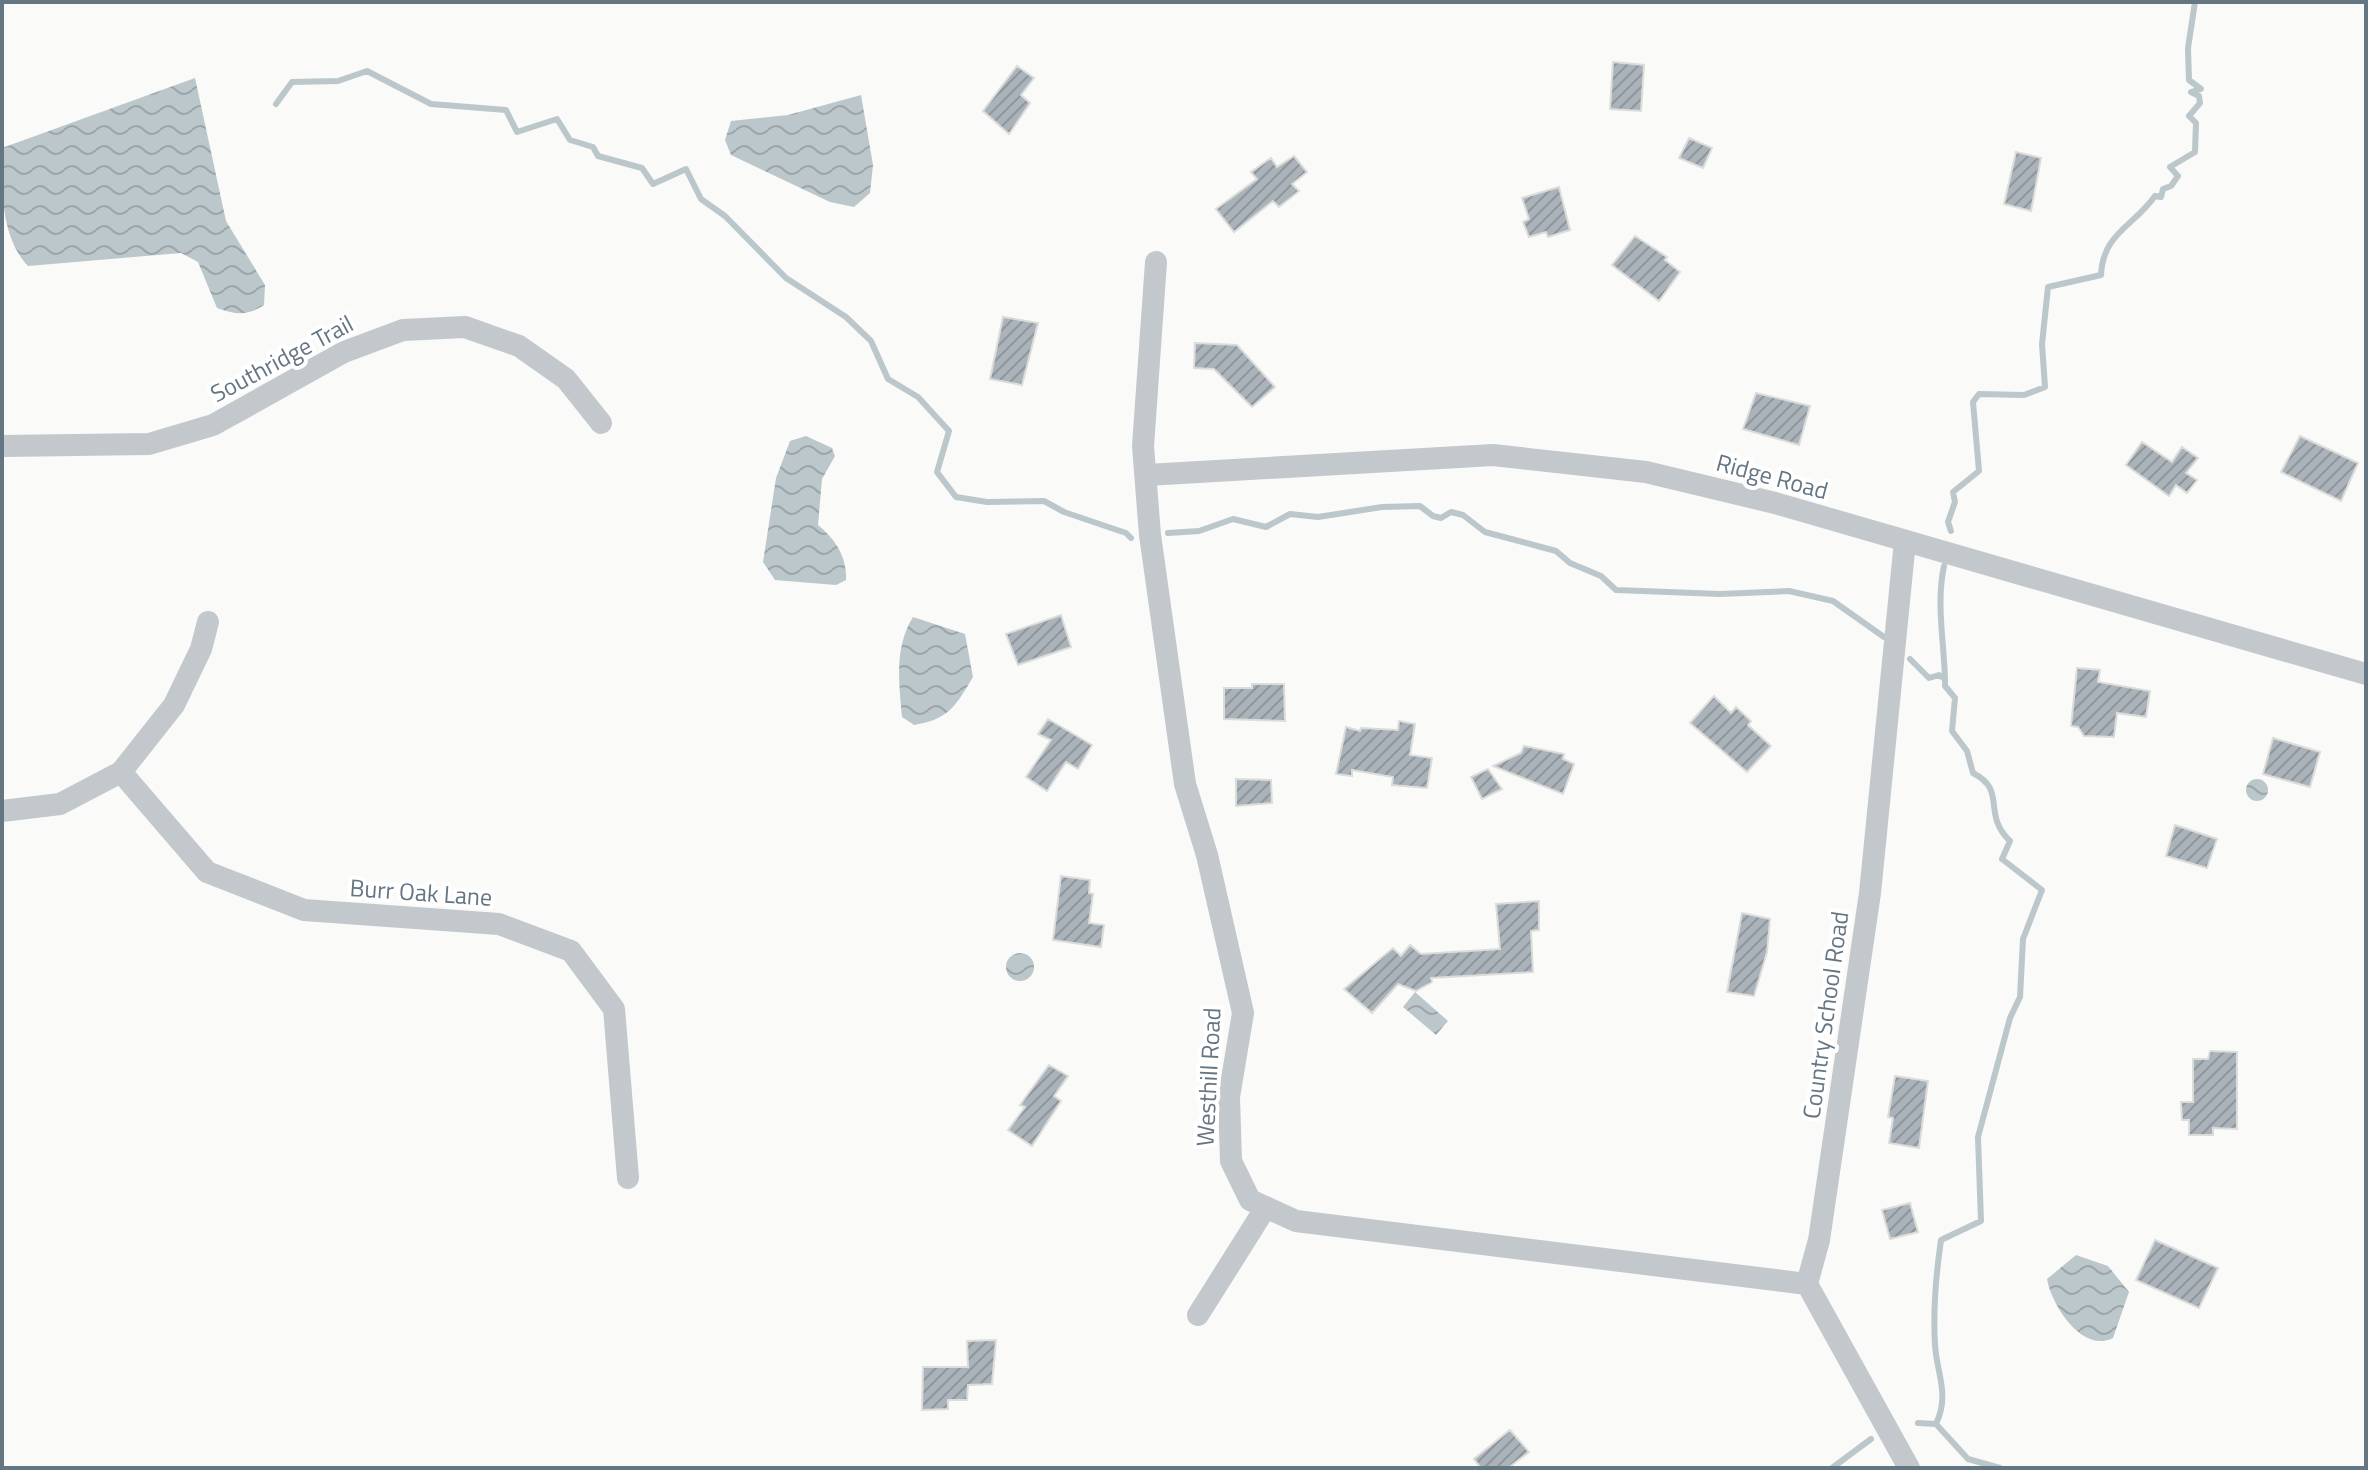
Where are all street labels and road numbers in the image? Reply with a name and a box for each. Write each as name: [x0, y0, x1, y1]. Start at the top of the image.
street label: Southridge Trail: [204, 305, 359, 411]
street label: Ridge Road: [1712, 444, 1832, 508]
street label: Burr Oak Lane: [349, 869, 493, 915]
street label: Country School Road: [1793, 909, 1857, 1121]
street label: Westhill Road: [1186, 1007, 1230, 1147]

